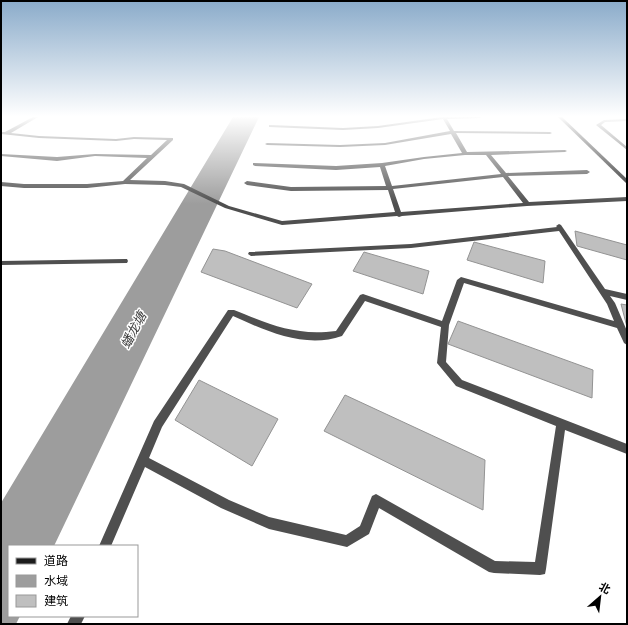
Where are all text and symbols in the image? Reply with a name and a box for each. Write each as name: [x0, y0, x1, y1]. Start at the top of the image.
water label: 蟠龙塘: [117, 307, 150, 351]
legend: [8, 545, 138, 617]
text: 道路: [44, 553, 68, 568]
text: 水域: [44, 573, 68, 588]
north arrow: [580, 577, 620, 617]
text: 北: [597, 579, 613, 596]
text: 建筑: [44, 593, 68, 608]

